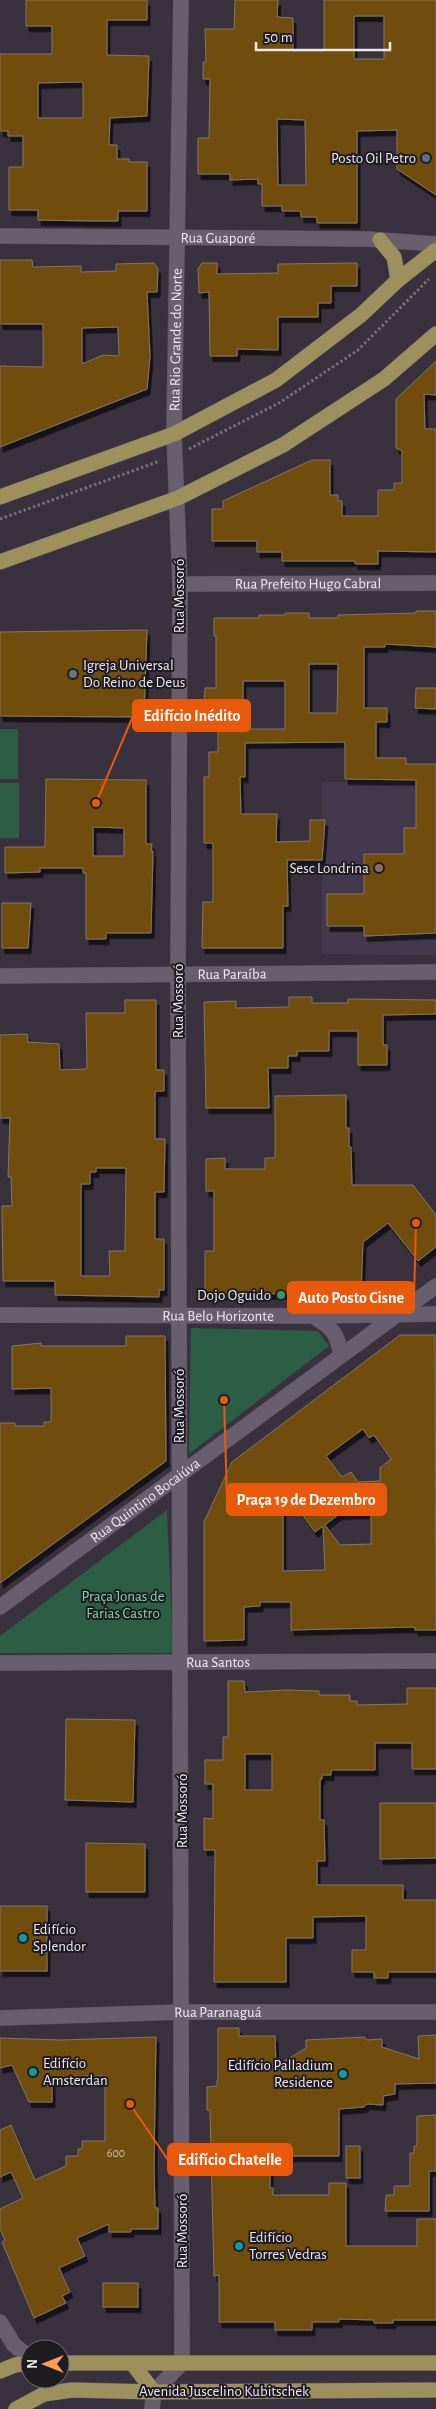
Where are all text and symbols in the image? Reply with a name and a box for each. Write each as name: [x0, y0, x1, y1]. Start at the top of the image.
scale bar: [256, 20, 390, 52]
text: 50 m: [264, 30, 293, 45]
place label: Posto Oil Petro: [331, 151, 416, 166]
marker: Posto Oil Petro: [420, 152, 432, 164]
street label: Rua Guaporé: [180, 230, 256, 246]
street label: Rua Rio Grande do Norte: [167, 268, 185, 411]
street label: Rua Mossoró: [172, 559, 187, 633]
street label: Rua Prefeito Hugo Cabral: [235, 576, 381, 592]
place label: Igreja Universal Do Reino de Deus: [83, 658, 185, 690]
marker: Igreja Universal Do Reino de Deus: [67, 668, 79, 680]
callout: Edifício Inédito: [133, 700, 250, 731]
text: Edifício Inédito: [144, 708, 241, 724]
place label: Sesc Londrina: [290, 861, 369, 876]
marker: Sesc Londrina: [373, 862, 385, 874]
street label: Rua Mossoró: [171, 964, 186, 1038]
street label: Rua Paraíba: [197, 967, 267, 982]
callout: Auto Posto Cisne: [288, 1282, 414, 1313]
place label: Dojo Oguido: [197, 1288, 271, 1303]
marker: Dojo Oguido: [275, 1289, 287, 1301]
text: Auto Posto Cisne: [298, 1290, 404, 1306]
street label: Rua Belo Horizonte: [162, 1309, 274, 1324]
street label: Rua Mossoró: [172, 1369, 187, 1443]
street label: Rua Quintino Bocaiúva: [88, 1456, 203, 1546]
callout: Praça 19 de Dezembro: [227, 1484, 386, 1515]
text: Praça 19 de Dezembro: [236, 1492, 376, 1508]
park label: Praça Jonas de Farias Castro: [81, 1589, 165, 1621]
street label: Rua Santos: [186, 1655, 250, 1670]
street label: Rua Mossoró: [175, 1774, 190, 1848]
place label: Edifício Splendor: [33, 1922, 86, 1954]
marker: Edifício Splendor: [17, 1932, 29, 1944]
street label: Rua Paranaguá: [174, 2005, 262, 2020]
place label: Edifício Amsterdan: [43, 2056, 108, 2088]
place label: Edifício Palladium Residence: [228, 2058, 333, 2090]
marker: Edifício Amsterdan: [27, 2066, 39, 2078]
marker: Edifício Palladium Residence: [337, 2068, 349, 2080]
callout: Edifício Chatelle: [168, 2144, 292, 2175]
house number: 600: [107, 2147, 125, 2159]
text: Edifício Chatelle: [178, 2152, 282, 2168]
street label: Rua Mossoró: [175, 2194, 190, 2268]
place label: Edifício Torres Vedras: [249, 2230, 327, 2262]
marker: Edifício Torres Vedras: [233, 2240, 245, 2252]
north arrow: [20, 2339, 70, 2389]
text: N: [26, 2359, 40, 2369]
street label: Avenida Juscelino Kubitschek: [139, 2384, 309, 2399]

